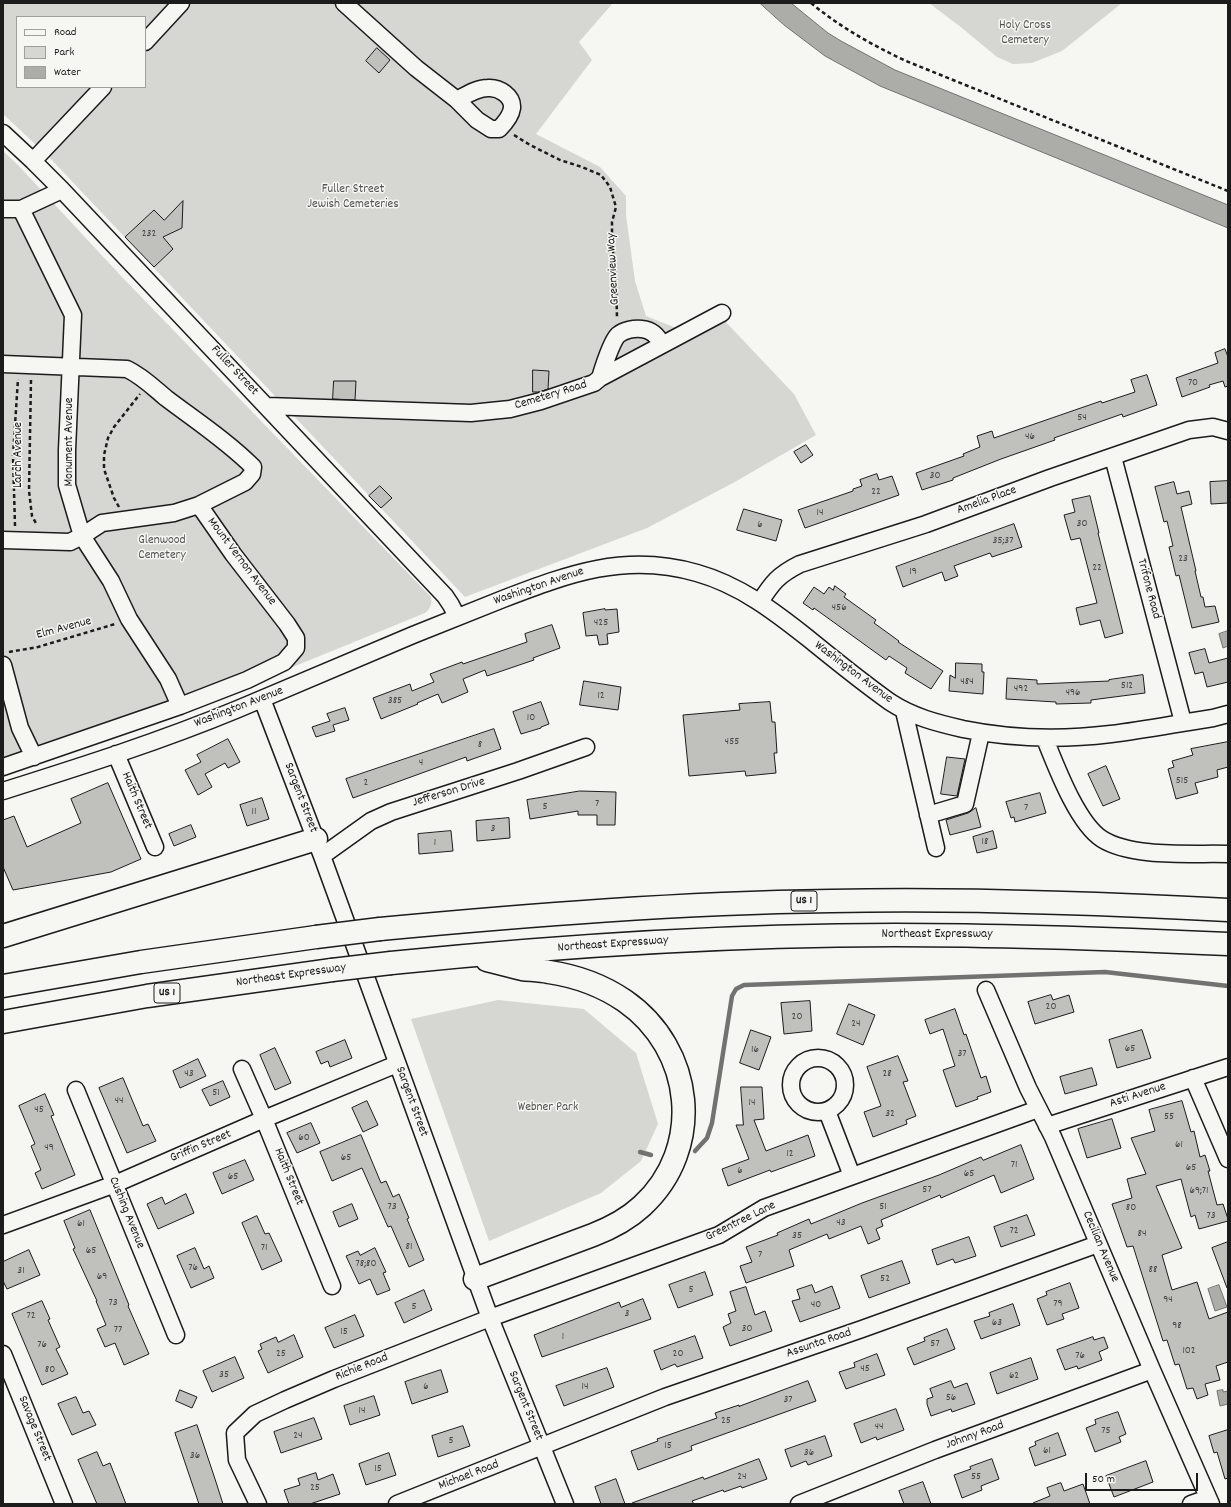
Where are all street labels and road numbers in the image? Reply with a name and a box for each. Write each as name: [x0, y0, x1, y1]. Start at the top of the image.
street label: Greenview Way: [604, 232, 624, 306]
street label: Fuller Street: [207, 343, 261, 399]
street label: Cemetery Road: [513, 378, 589, 414]
street label: Monument Avenue: [62, 397, 78, 487]
street label: Larch Avenue: [11, 422, 27, 488]
street label: Amelia Place: [955, 483, 1019, 519]
street label: Mount Vernon Avenue: [203, 515, 279, 609]
street label: Trifone Road: [1132, 557, 1164, 621]
street label: Washington Avenue: [492, 564, 586, 610]
street label: Elm Avenue: [35, 614, 93, 644]
street label: Washington Avenue: [811, 638, 895, 708]
street label: Washington Avenue: [192, 684, 286, 732]
street label: Sargent Street: [280, 761, 320, 835]
street label: Haith Street: [117, 770, 155, 832]
street label: Jefferson Drive: [411, 775, 487, 811]
road number: US 1: [791, 891, 817, 911]
street label: Northeast Expressway: [882, 927, 992, 943]
street label: Northeast Expressway: [557, 933, 669, 957]
street label: Northeast Expressway: [235, 961, 347, 991]
road number: US 1: [154, 983, 180, 1003]
street label: Sargent Street: [391, 1065, 431, 1139]
street label: Asti Avenue: [1108, 1080, 1168, 1112]
street label: Griffin Street: [168, 1127, 234, 1167]
street label: Haith Street: [269, 1146, 307, 1208]
street label: Cushing Avenue: [105, 1175, 147, 1251]
street label: Greentree Lane: [703, 1198, 779, 1246]
street label: Cecilian Avenue: [1078, 1209, 1122, 1285]
street label: Assunta Road: [784, 1326, 854, 1362]
street label: Richie Road: [333, 1350, 391, 1386]
street label: Sargent Street: [504, 1369, 546, 1443]
street label: Savage Street: [14, 1394, 54, 1464]
street label: Johnny Road: [944, 1418, 1006, 1454]
street label: Michael Road: [437, 1457, 501, 1495]

